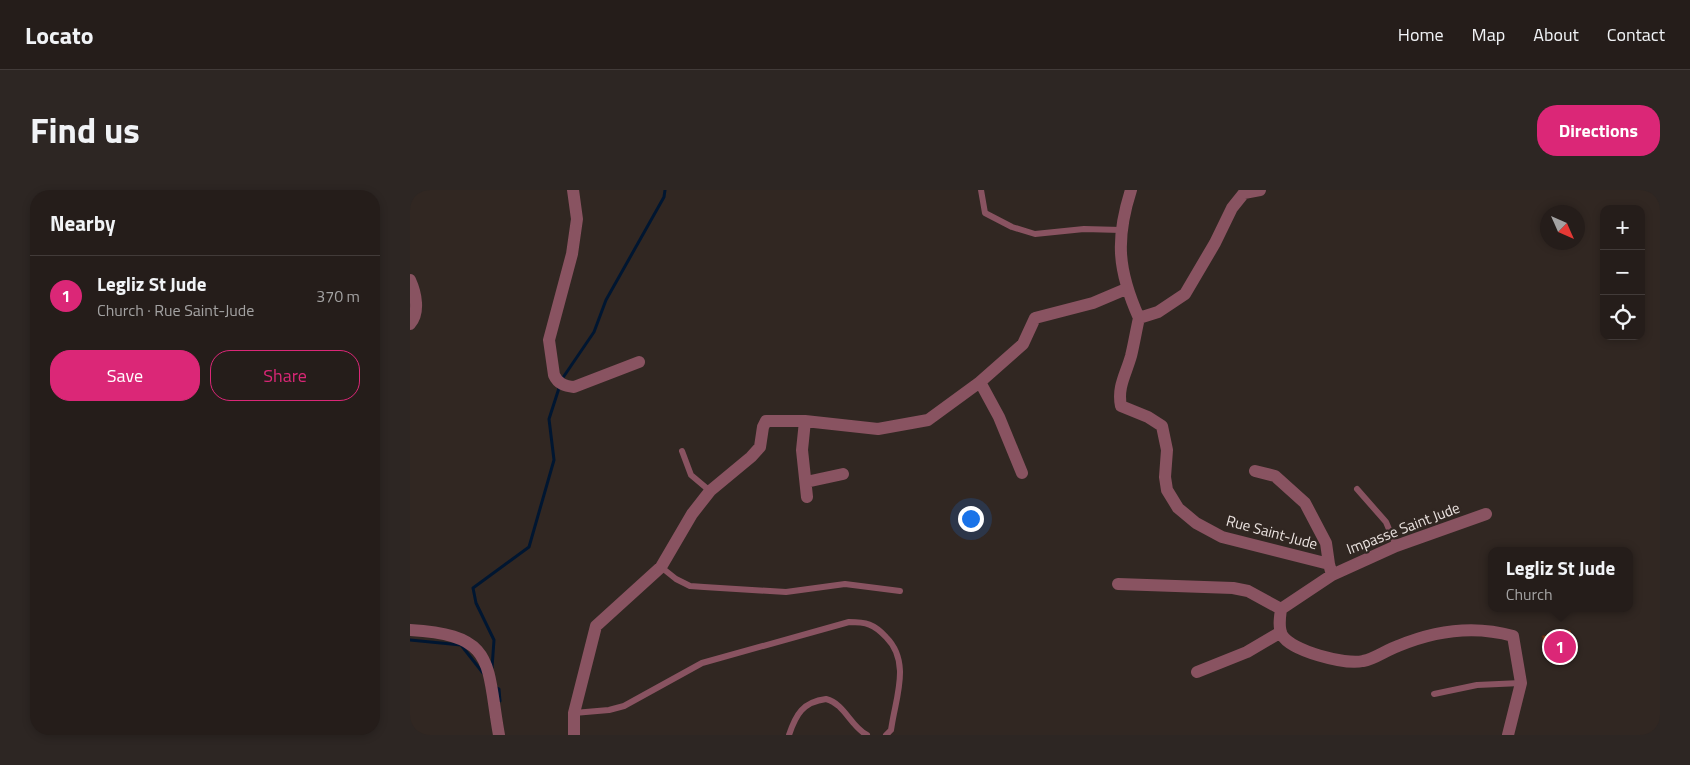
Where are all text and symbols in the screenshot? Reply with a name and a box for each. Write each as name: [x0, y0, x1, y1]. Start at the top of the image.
text: Locato: [25, 17, 94, 53]
text: Home: [1398, 21, 1444, 48]
text: Map: [1472, 21, 1505, 48]
text: About: [1533, 21, 1579, 48]
text: Contact: [1607, 21, 1665, 48]
text: Find us: [30, 103, 140, 157]
button: Directions: [1537, 105, 1660, 156]
north arrow: [1540, 205, 1585, 250]
map controls: [1600, 205, 1645, 340]
button: +: [1600, 205, 1645, 250]
text: Nearby: [50, 207, 115, 239]
button: −: [1600, 250, 1645, 295]
text: Legliz St Jude: [97, 269, 206, 298]
text: 1: [62, 284, 70, 308]
text: 370 m: [316, 284, 360, 308]
button: locate: [1600, 295, 1645, 340]
text: Church · Rue Saint-Jude: [97, 298, 254, 322]
button: Save: [50, 350, 200, 401]
button: Share: [210, 350, 360, 401]
street label: Impasse Saint Jude: [1343, 496, 1463, 560]
your location: [958, 506, 984, 532]
street label: Rue Saint-Jude: [1224, 509, 1320, 555]
popup: [1488, 547, 1633, 612]
text: Legliz St Jude: [1506, 553, 1615, 582]
text: Church: [1506, 582, 1553, 606]
pin: 1: [1544, 628, 1576, 666]

